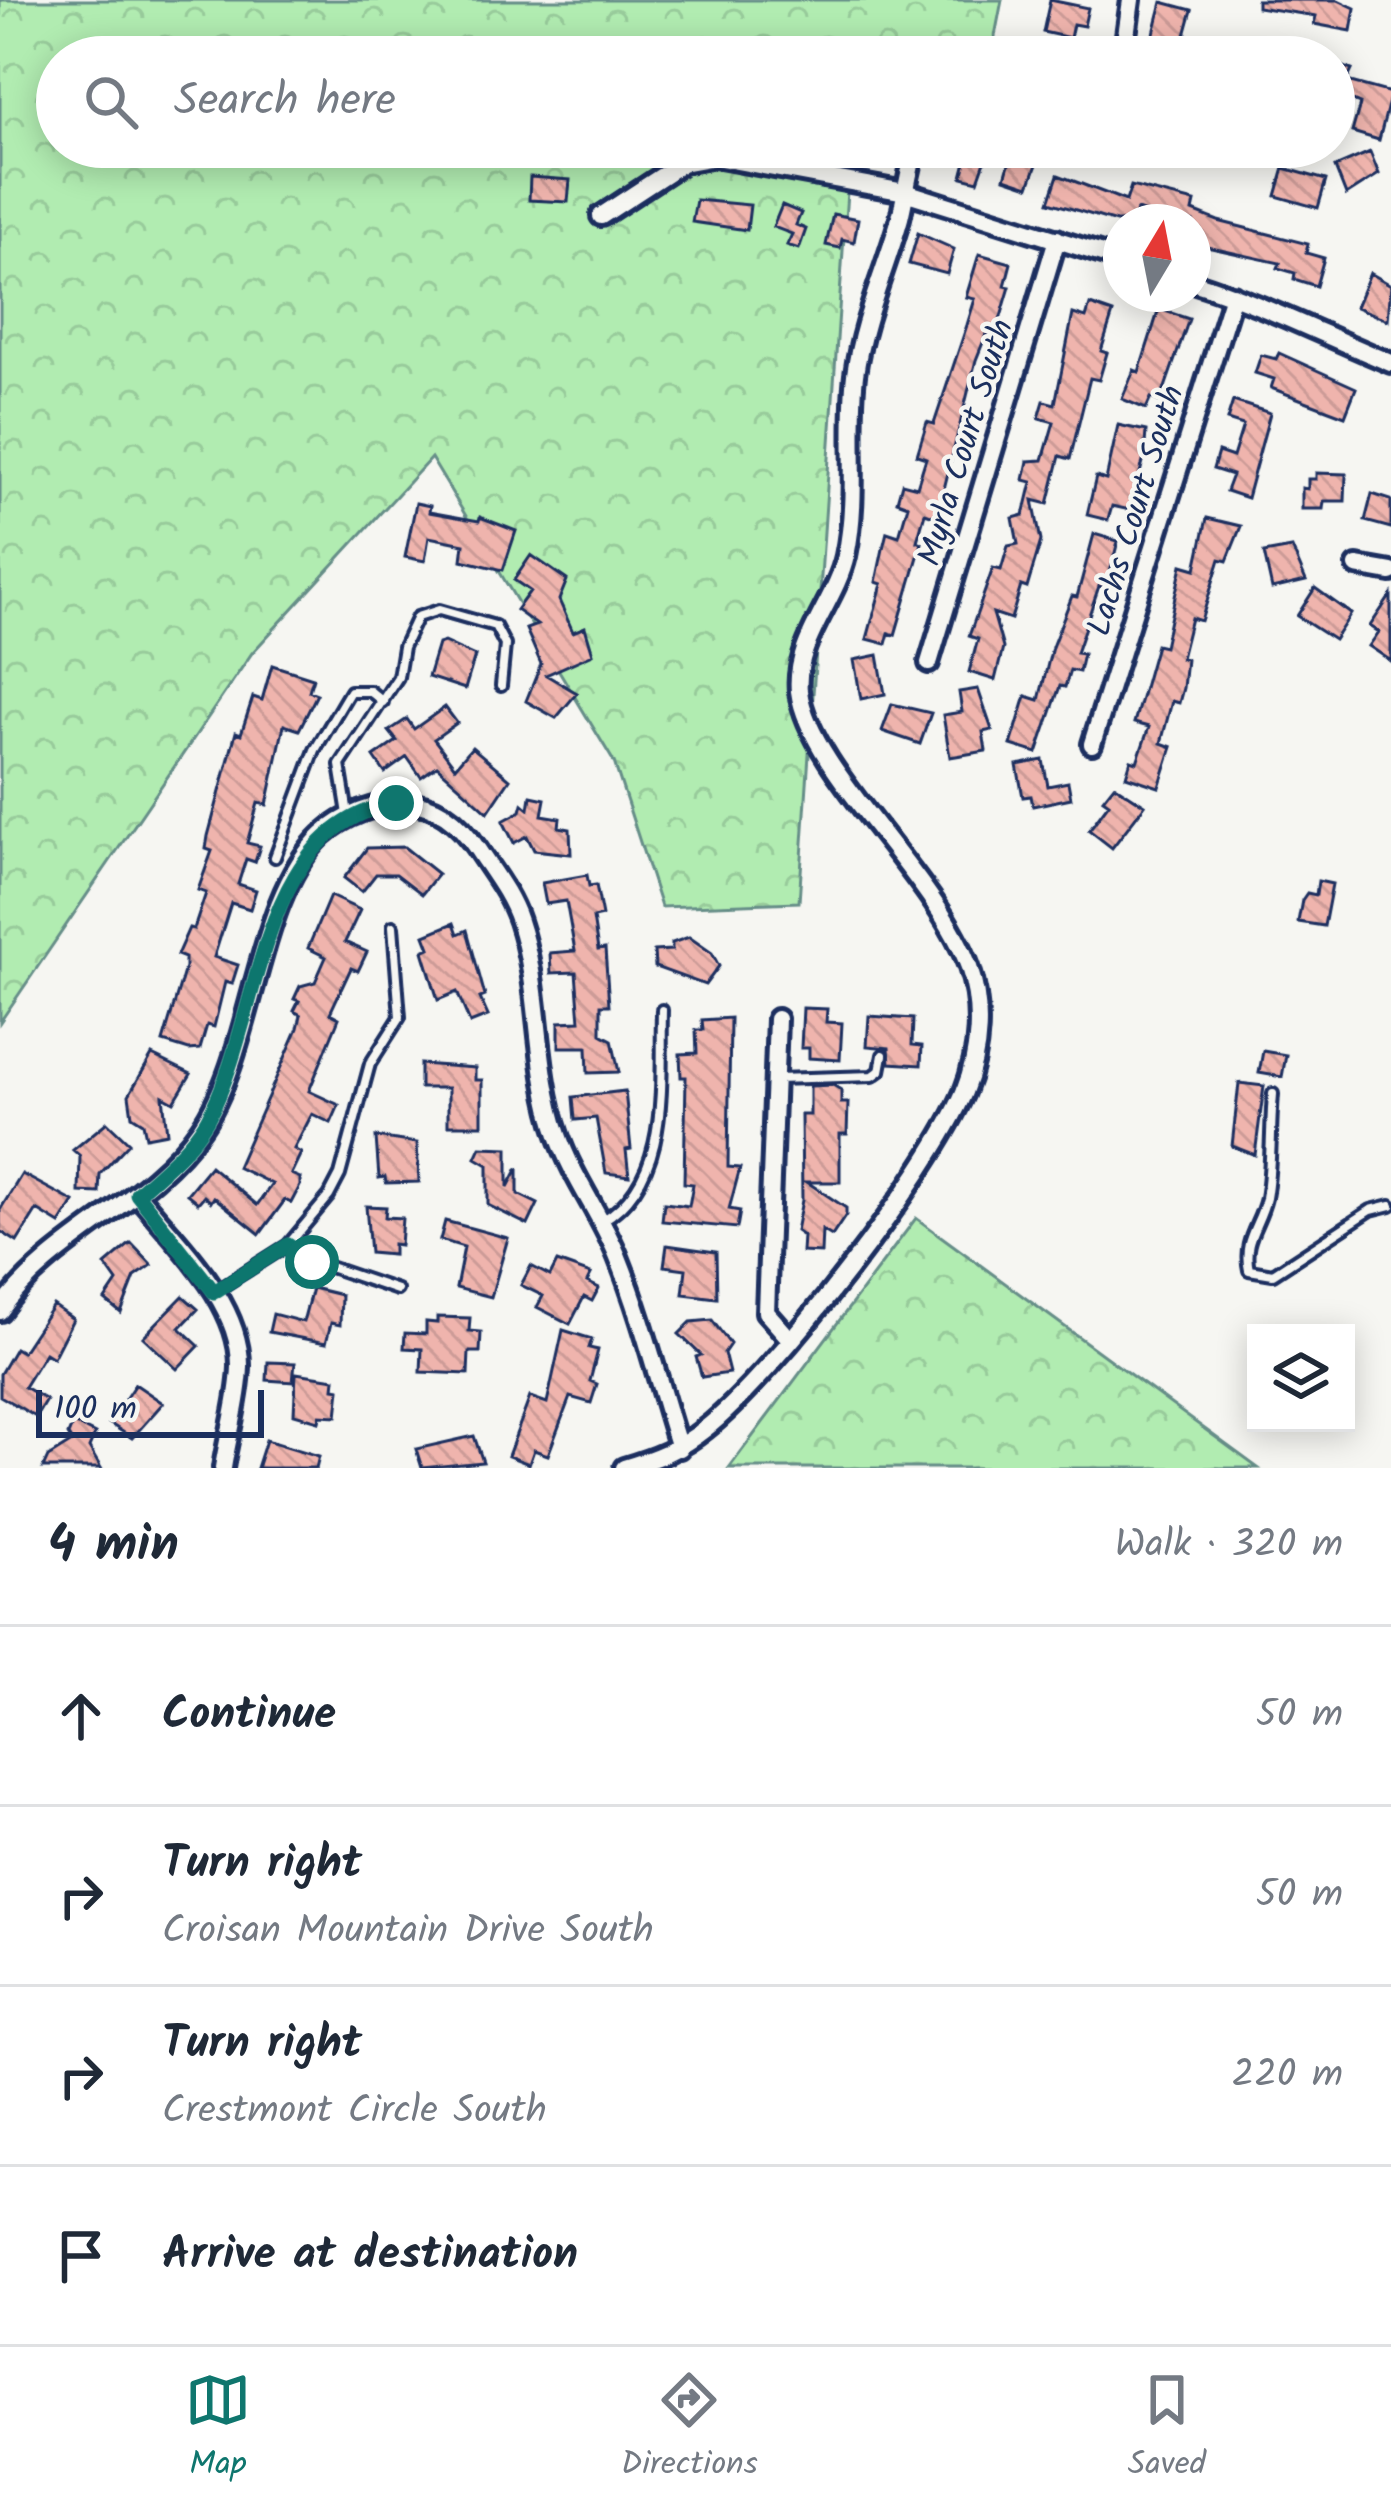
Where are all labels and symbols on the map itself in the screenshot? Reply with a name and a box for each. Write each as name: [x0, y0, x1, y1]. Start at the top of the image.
north arrow: [1103, 204, 1211, 312]
street label: Myrla Court South: [905, 313, 1030, 573]
street label: Lachs Court South: [1074, 379, 1201, 643]
route end: [369, 776, 423, 830]
route start: [285, 1235, 339, 1289]
scale bar: [36, 1384, 264, 1437]

